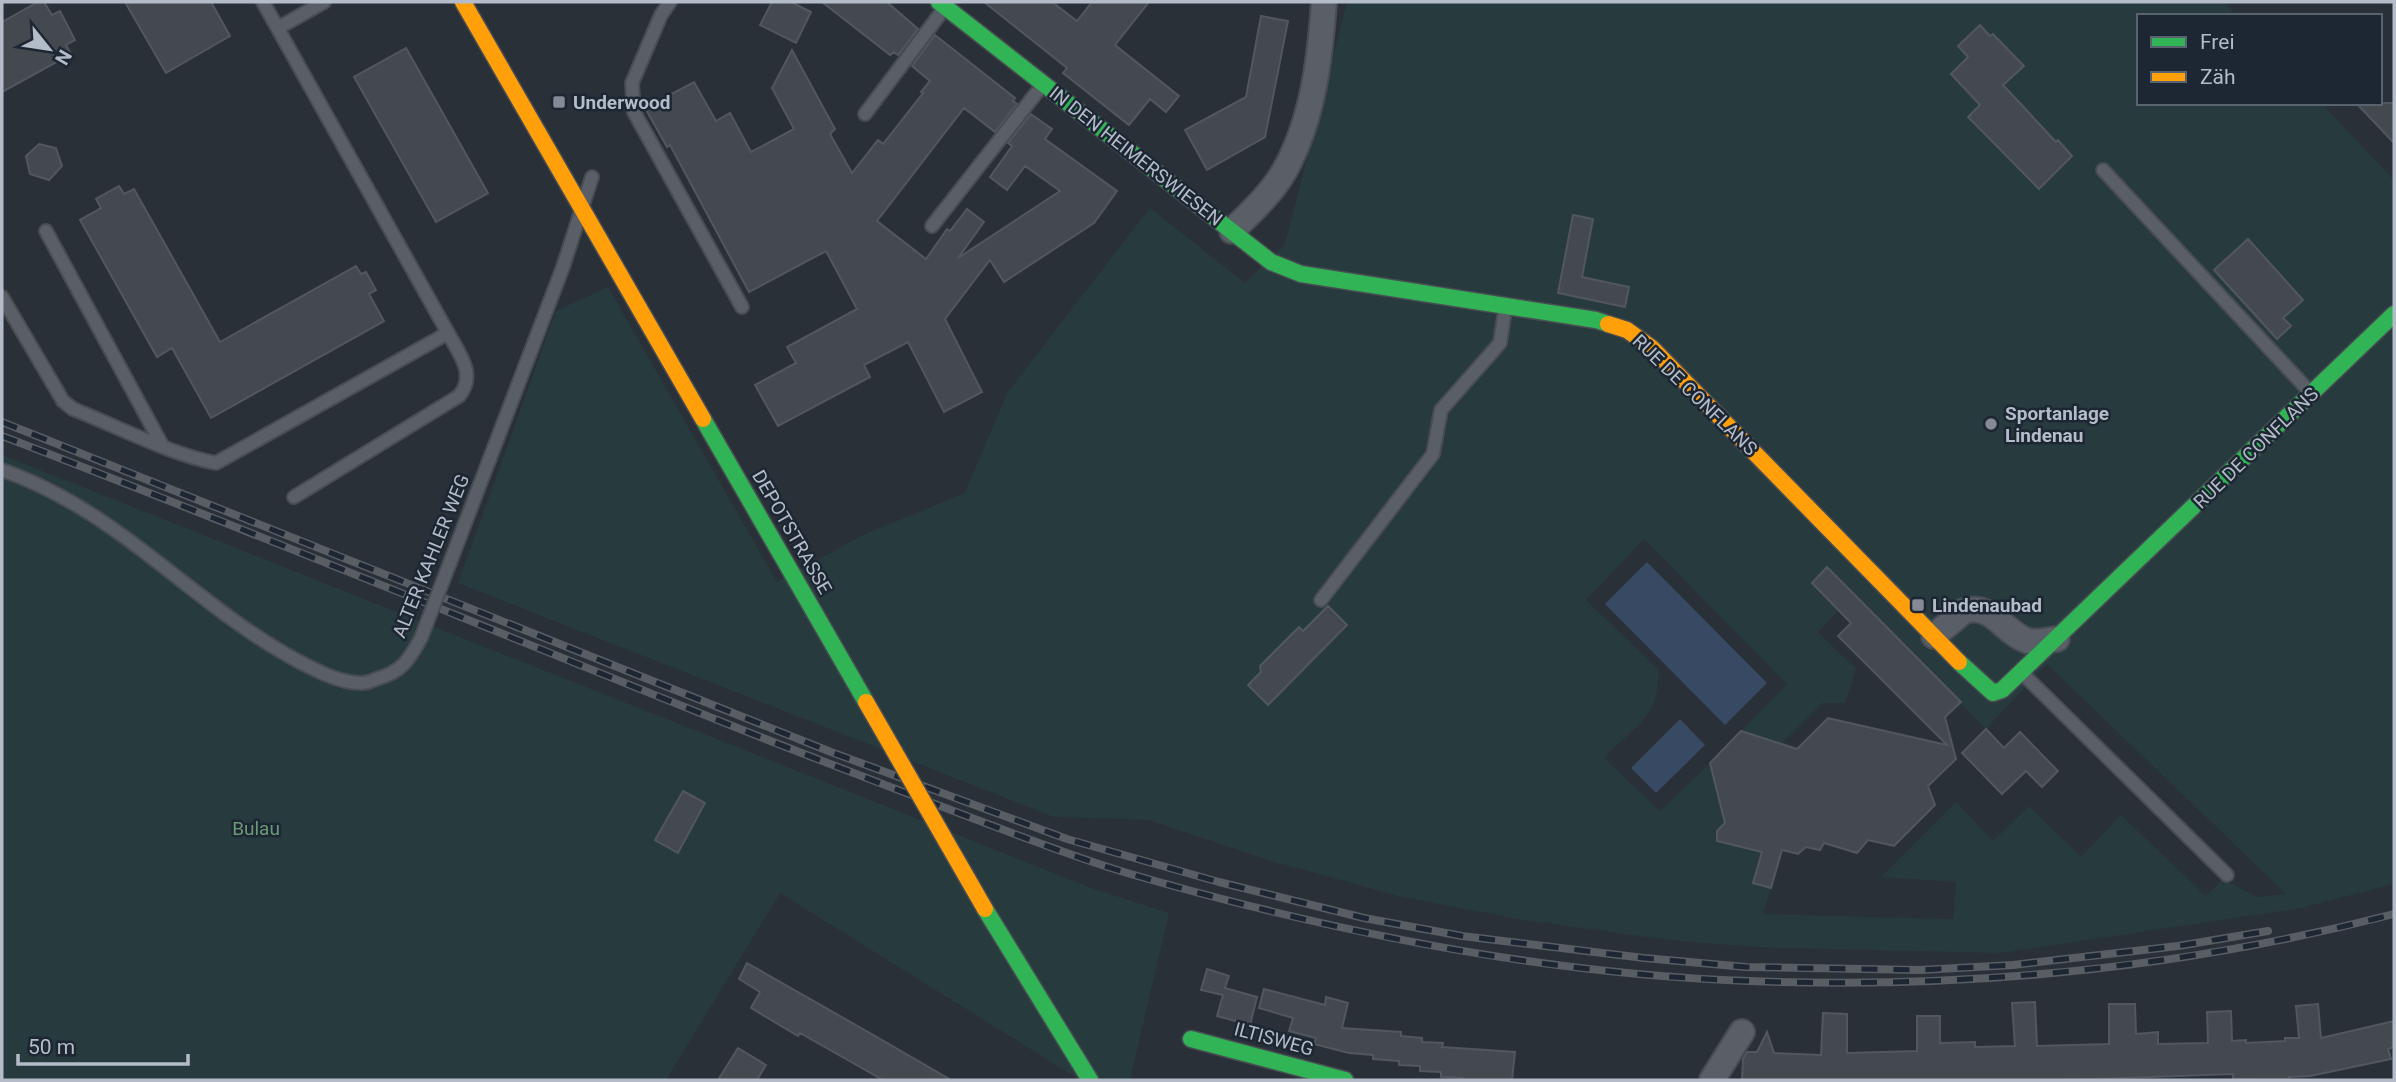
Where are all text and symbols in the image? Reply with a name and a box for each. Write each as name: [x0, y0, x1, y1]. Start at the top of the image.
north arrow: [14, 14, 84, 84]
legend: [2137, 14, 2382, 105]
text: Frei: [2200, 30, 2235, 54]
text: N: [50, 46, 77, 69]
text: Zäh: [2200, 65, 2236, 89]
street label: IN DEN HEIMERSWIESEN: [1045, 81, 1227, 231]
place label: Underwood: [573, 91, 670, 114]
marker: Underwood: [551, 94, 567, 110]
street label: RUE DE CONFLANS: [1628, 330, 1762, 460]
street label: RUE DE CONFLANS: [2189, 383, 2323, 513]
place label: Sportanlage Lindenau: [2005, 402, 2109, 447]
marker: Sportanlage Lindenau: [1983, 416, 1999, 432]
street label: DEPOTSTRASSE: [747, 466, 837, 598]
street label: ALTER KAHLER WEG: [388, 471, 474, 641]
place label: Lindenaubad: [1932, 594, 2042, 617]
marker: Lindenaubad: [1910, 597, 1926, 613]
park label: Bulau: [232, 817, 280, 840]
street label: ILTISWEG: [1232, 1017, 1316, 1061]
scale bar: [18, 1023, 187, 1066]
text: 50 m: [28, 1035, 75, 1059]

